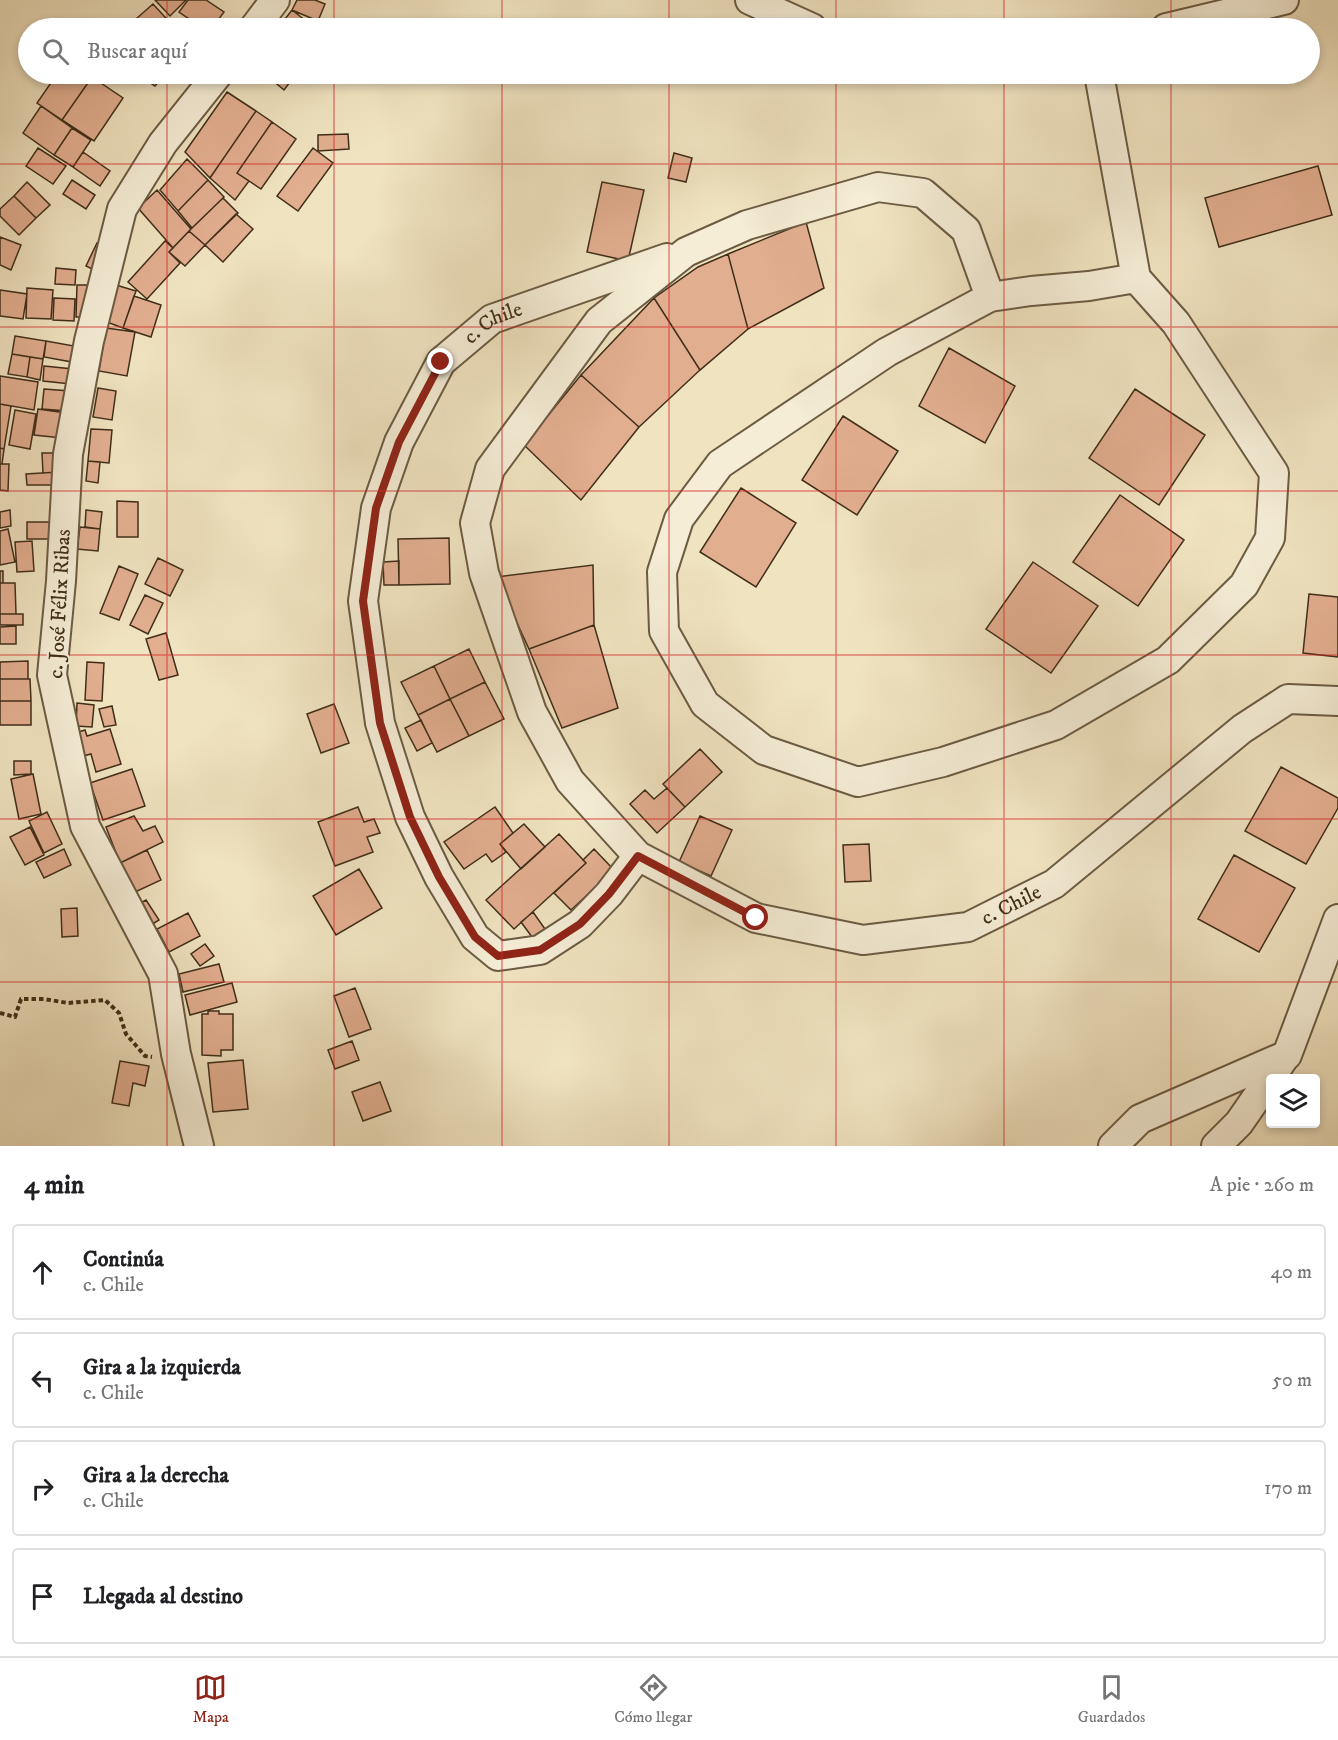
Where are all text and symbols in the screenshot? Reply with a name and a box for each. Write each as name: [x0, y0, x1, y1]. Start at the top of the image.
search box: [18, 18, 1320, 84]
icon: search: [39, 35, 72, 68]
text: Buscar aquí: [87, 38, 187, 65]
street label: c. Chile: [459, 296, 526, 350]
route end: [427, 348, 453, 374]
street label: c. José Félix Ribas: [43, 529, 77, 679]
street label: c. Chile: [977, 879, 1046, 931]
route start: [742, 904, 768, 930]
map controls: [1266, 1074, 1320, 1128]
button: layers: [1266, 1074, 1320, 1128]
text: 4 min: [24, 1169, 84, 1202]
text: A pie · 260 m: [1210, 1173, 1314, 1198]
text: Continúa: [83, 1246, 164, 1273]
icon: ahead: [26, 1256, 59, 1289]
text: 40 m: [1270, 1260, 1312, 1285]
text: c. Chile: [83, 1273, 144, 1298]
text: Gira a la izquierda: [83, 1354, 241, 1381]
icon: left: [26, 1364, 59, 1397]
text: 50 m: [1272, 1368, 1312, 1393]
text: c. Chile: [83, 1381, 144, 1406]
text: Gira a la derecha: [83, 1462, 229, 1489]
icon: right: [26, 1472, 59, 1505]
text: 170 m: [1264, 1476, 1312, 1501]
text: c. Chile: [83, 1489, 144, 1514]
icon: arrive: [26, 1580, 59, 1613]
text: Llegada al destino: [83, 1583, 243, 1610]
tab: Mapa: [193, 1671, 229, 1727]
tab: Cómo llegar: [614, 1671, 693, 1727]
tab: Guardados: [1078, 1671, 1145, 1727]

